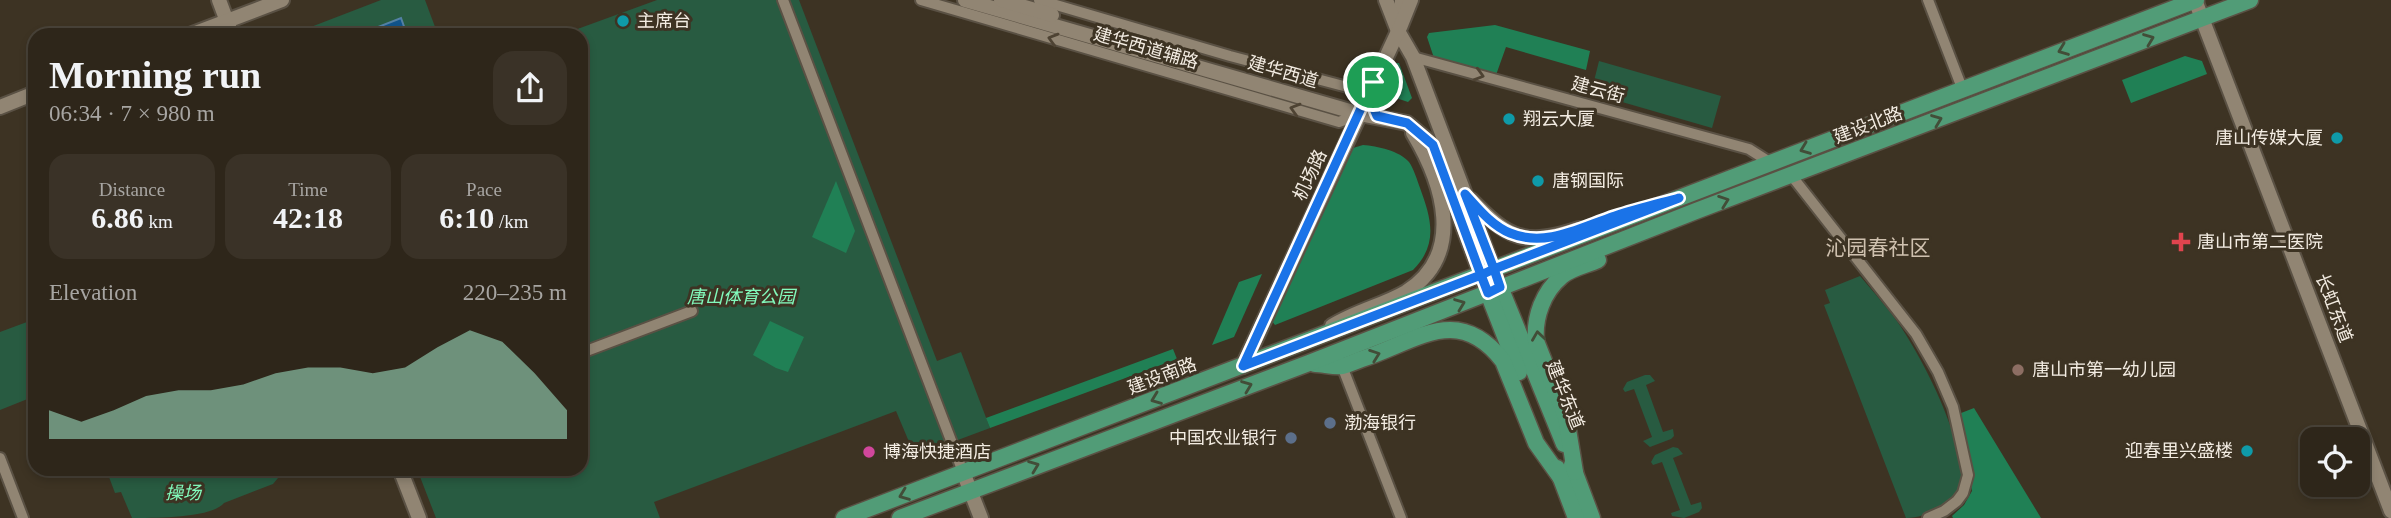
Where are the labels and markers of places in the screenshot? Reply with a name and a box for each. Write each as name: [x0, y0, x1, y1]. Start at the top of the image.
place label: 主席台: [637, 11, 691, 31]
marker: 主席台: [615, 13, 631, 29]
pin: [1343, 52, 1403, 112]
place label: 翔云大厦: [1523, 109, 1595, 129]
marker: 翔云大厦: [1501, 111, 1517, 127]
place label: 唐山传媒大厦: [2215, 128, 2323, 148]
marker: 唐山传媒大厦: [2329, 130, 2345, 146]
place label: 唐钢国际: [1552, 171, 1624, 191]
marker: 唐钢国际: [1530, 173, 1546, 189]
marker: 唐山市第二医院: [2171, 232, 2191, 252]
place label: 唐山市第二医院: [2197, 232, 2323, 252]
place label: 唐山市第一幼儿园: [2032, 360, 2176, 380]
marker: 唐山市第一幼儿园: [2010, 362, 2026, 378]
place label: 渤海银行: [1344, 413, 1416, 433]
marker: 渤海银行: [1322, 415, 1338, 431]
place label: 中国农业银行: [1169, 428, 1277, 448]
marker: 中国农业银行: [1283, 430, 1299, 446]
place label: 迎春里兴盛楼: [2125, 441, 2233, 461]
place label: 博海快捷酒店: [883, 442, 991, 462]
marker: 迎春里兴盛楼: [2239, 443, 2255, 459]
marker: 博海快捷酒店: [861, 444, 877, 460]

